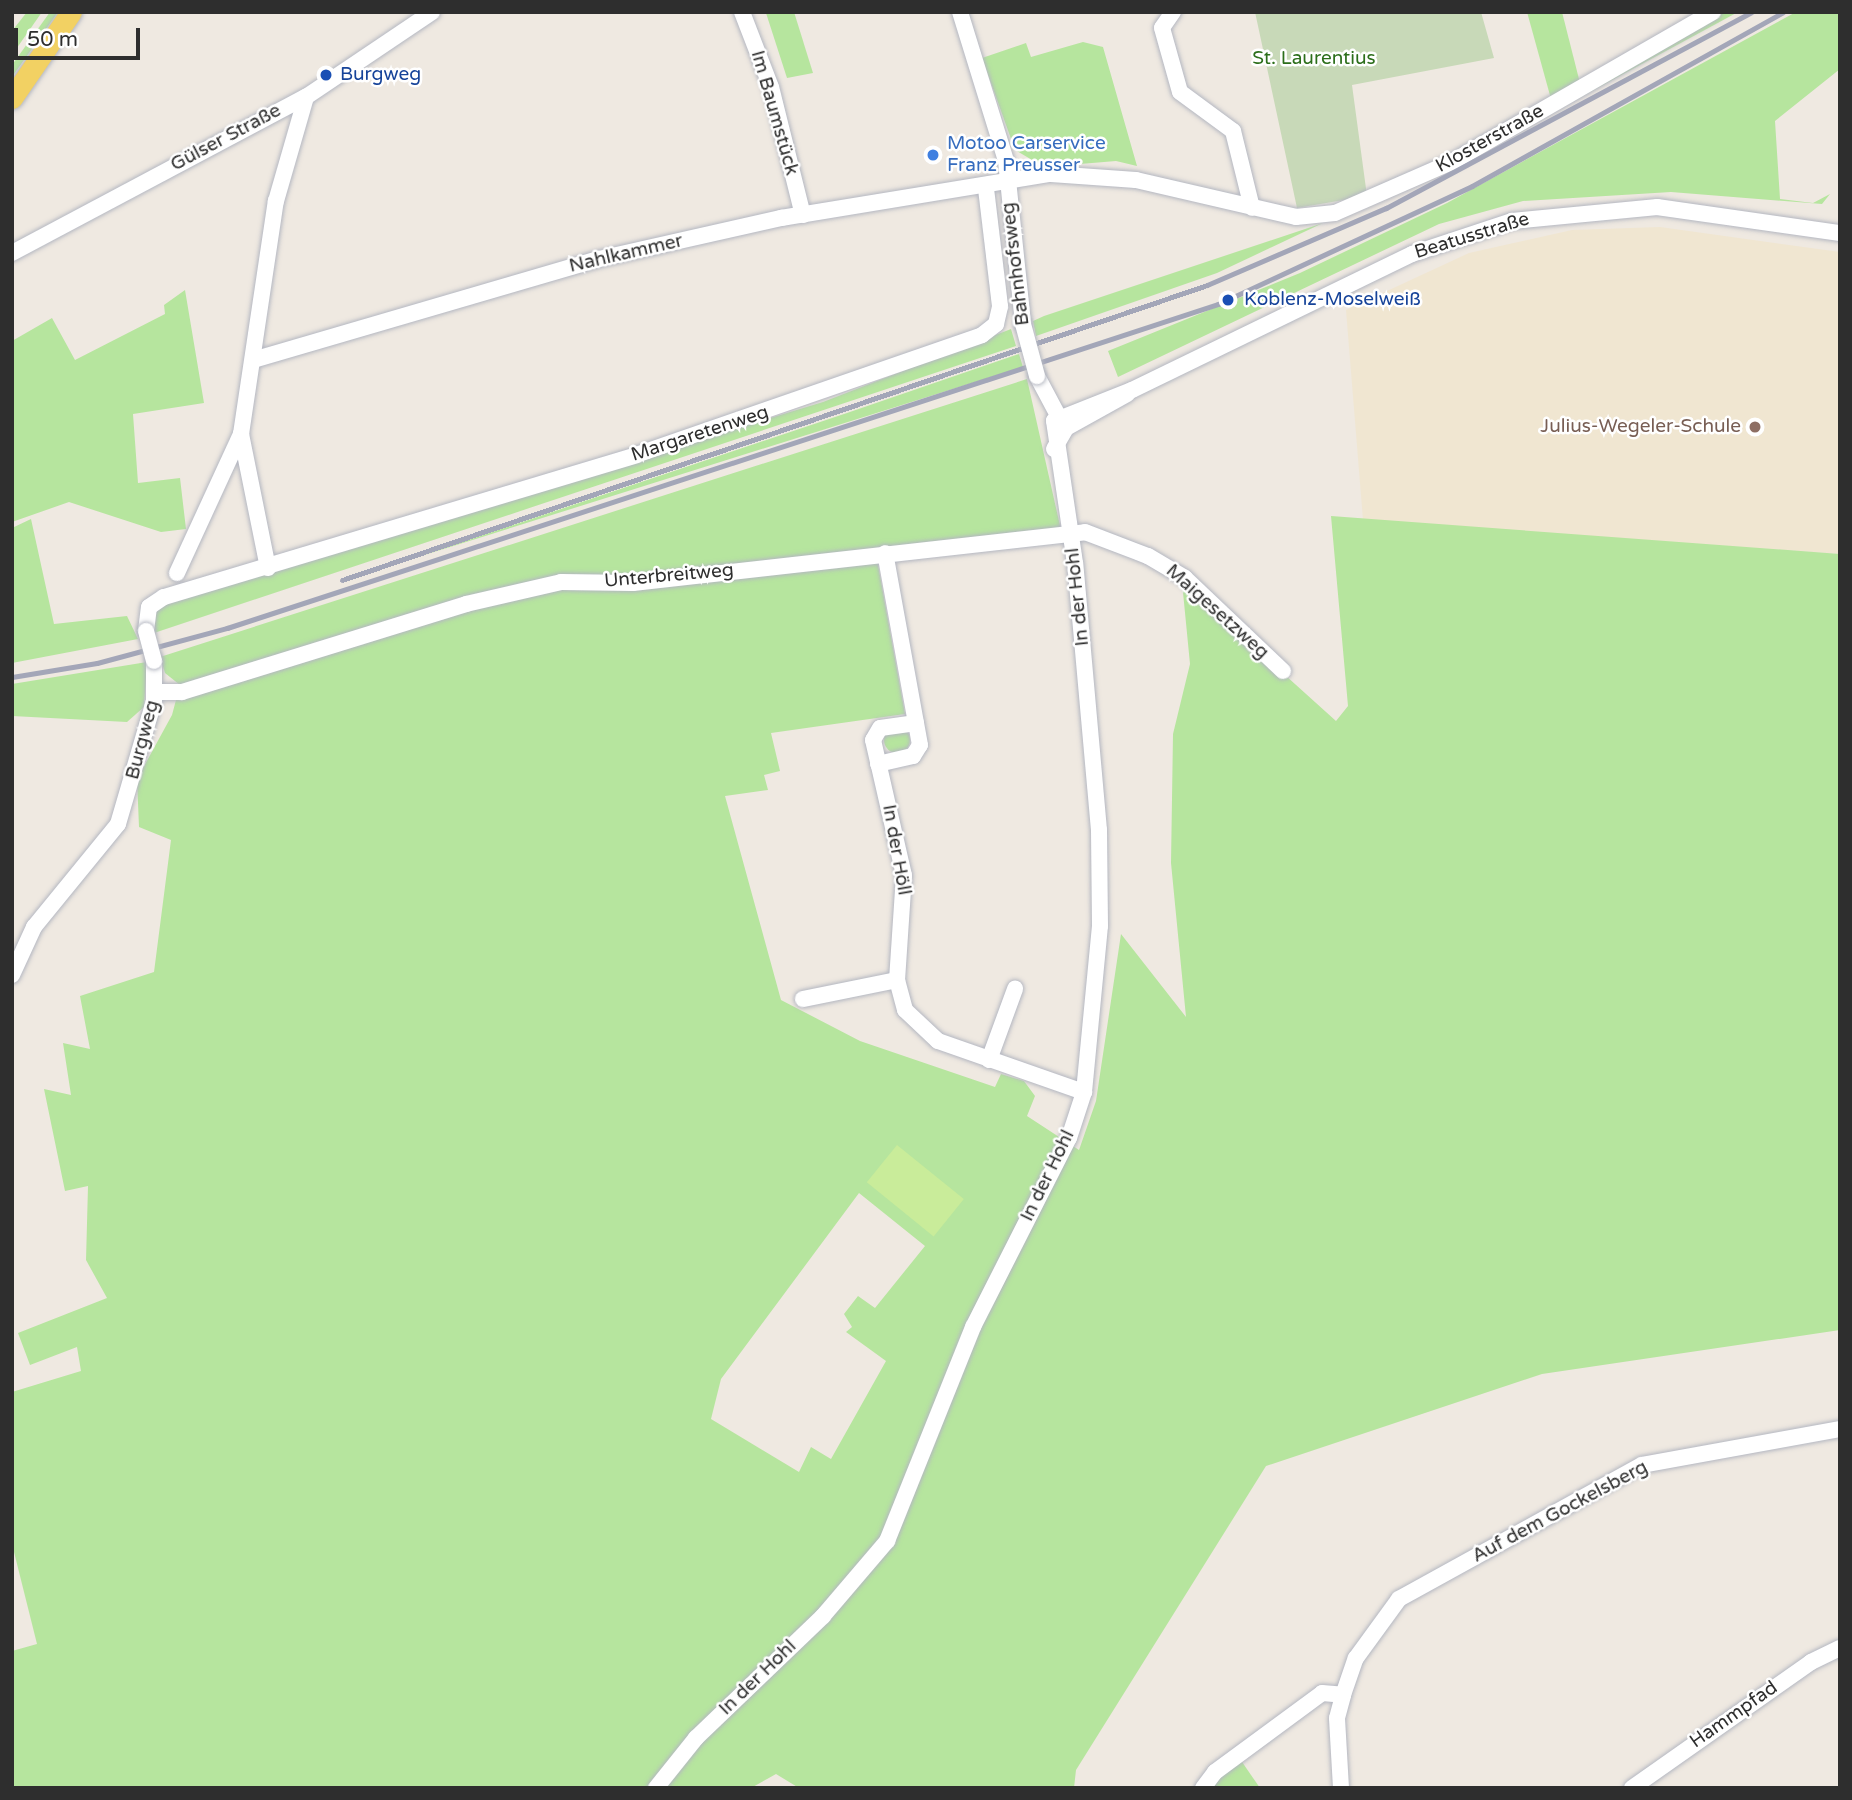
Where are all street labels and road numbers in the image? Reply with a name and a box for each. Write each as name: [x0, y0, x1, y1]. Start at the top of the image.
street label: Im Baumstück: [745, 48, 803, 178]
street label: Gülser Straße: [167, 99, 285, 177]
street label: Klosterstraße: [1432, 100, 1548, 178]
street label: Bahnhofsweg: [997, 201, 1035, 327]
street label: Beatusstraße: [1412, 208, 1532, 264]
street label: Nahlkammer: [567, 230, 685, 278]
street label: Margaretenweg: [628, 401, 772, 467]
street label: In der Hohl: [1062, 547, 1094, 647]
street label: Unterbreitweg: [603, 559, 735, 593]
street label: Maigesetzweg: [1161, 560, 1273, 664]
street label: Burgweg: [121, 698, 165, 782]
street label: In der Höll: [877, 803, 915, 897]
street label: In der Hohl: [1016, 1127, 1080, 1225]
street label: Auf dem Gockelsberg: [1468, 1456, 1652, 1568]
street label: In der Hohl: [715, 1636, 801, 1720]
street label: Hammpfad: [1686, 1677, 1782, 1753]

